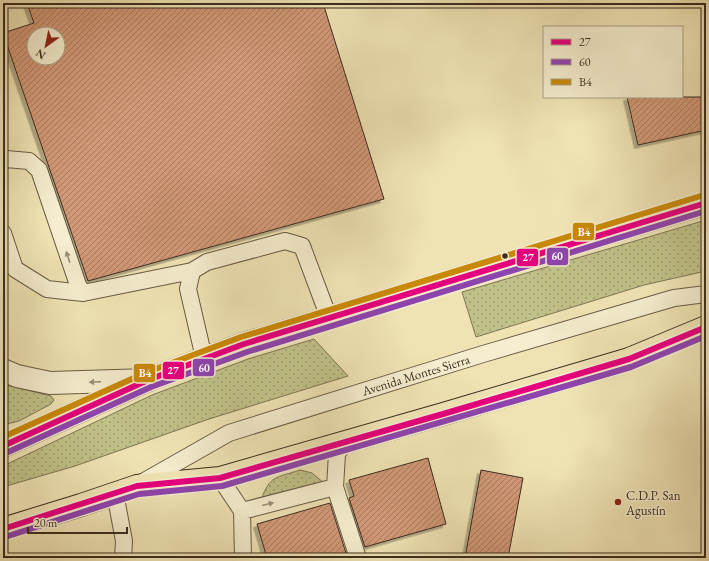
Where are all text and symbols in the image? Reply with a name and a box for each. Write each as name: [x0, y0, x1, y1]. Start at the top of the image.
north arrow: [26, 26, 66, 66]
legend: [543, 26, 683, 98]
text: 27: [579, 34, 591, 50]
text: N: [33, 46, 48, 63]
text: 60: [579, 54, 591, 70]
text: B4: [579, 74, 592, 90]
line badge: B4: [572, 222, 595, 241]
text: B4: [578, 225, 591, 239]
line badge: 60: [546, 247, 569, 266]
line badge: 27: [516, 248, 539, 267]
text: 60: [551, 249, 563, 263]
text: 27: [522, 250, 534, 264]
one-way arrow: [65, 251, 71, 263]
unlabelled marker: [500, 251, 510, 261]
street label: Avenida Montes Sierra: [359, 350, 473, 400]
line badge: 60: [192, 358, 215, 377]
line badge: 27: [162, 361, 185, 380]
text: 60: [198, 361, 210, 375]
line badge: B4: [133, 363, 156, 383]
text: 27: [167, 363, 179, 377]
text: B4: [139, 366, 152, 380]
one-way arrow: [89, 378, 101, 385]
place label: C.D.P. San Agustín: [625, 487, 681, 519]
marker: C.D.P. San Agustín: [613, 497, 623, 507]
one-way arrow: [263, 501, 275, 507]
scale bar: [28, 509, 127, 535]
text: 20 m: [34, 515, 58, 531]

